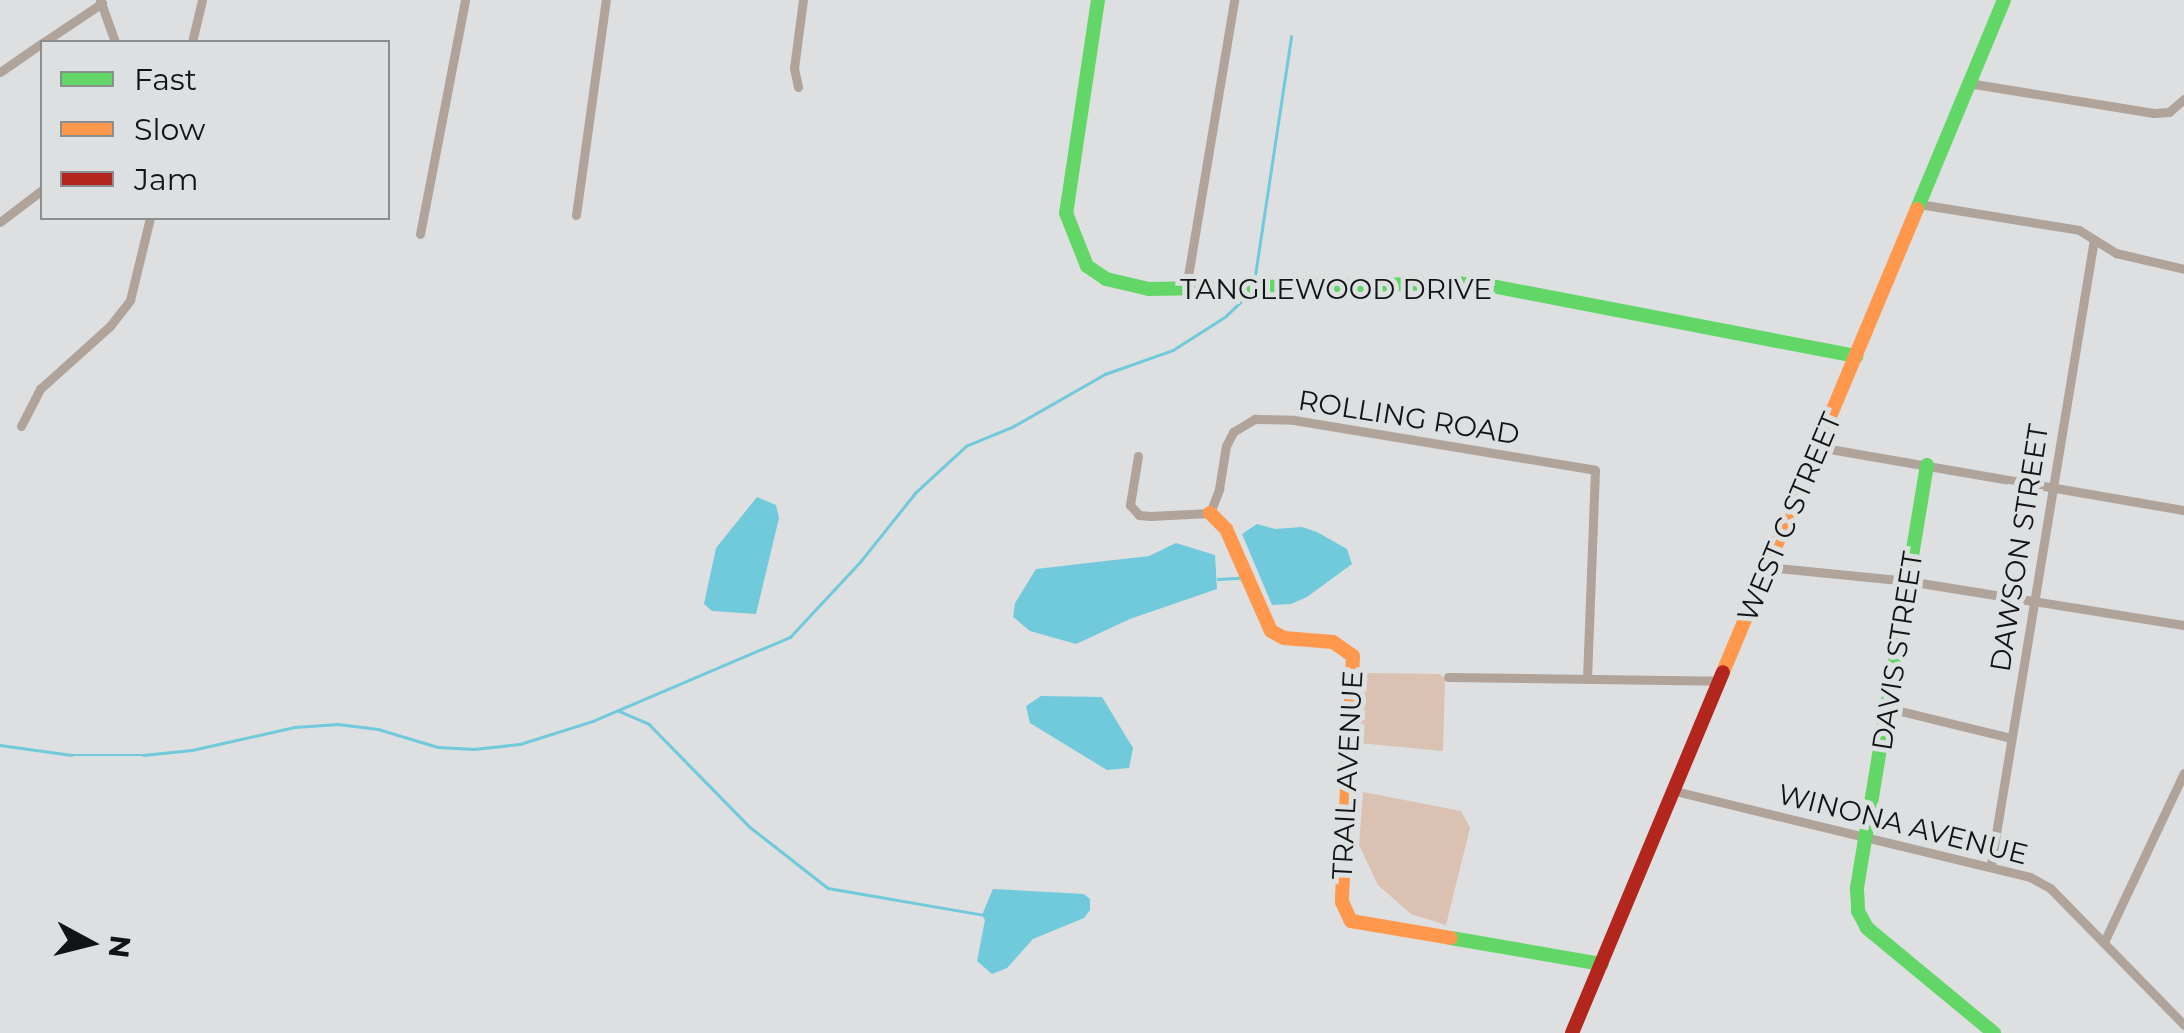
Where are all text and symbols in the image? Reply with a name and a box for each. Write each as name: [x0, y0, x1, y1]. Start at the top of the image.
legend: [40, 40, 390, 220]
text: Fast: [134, 61, 197, 98]
text: Slow: [134, 111, 205, 148]
text: Jam: [134, 161, 199, 198]
street label: TANGLEWOOD DRIVE: [1180, 272, 1492, 306]
street label: ROLLING ROAD: [1296, 383, 1522, 451]
street label: WEST C STREET: [1730, 407, 1848, 627]
street label: DAWSON STREET: [1983, 422, 2055, 674]
street label: DAVIS STREET: [1865, 549, 1929, 753]
street label: TRAIL AVENUE: [1325, 670, 1369, 880]
street label: WINONA AVENUE: [1775, 777, 2031, 871]
north arrow: [40, 893, 140, 993]
text: N: [102, 933, 138, 960]

